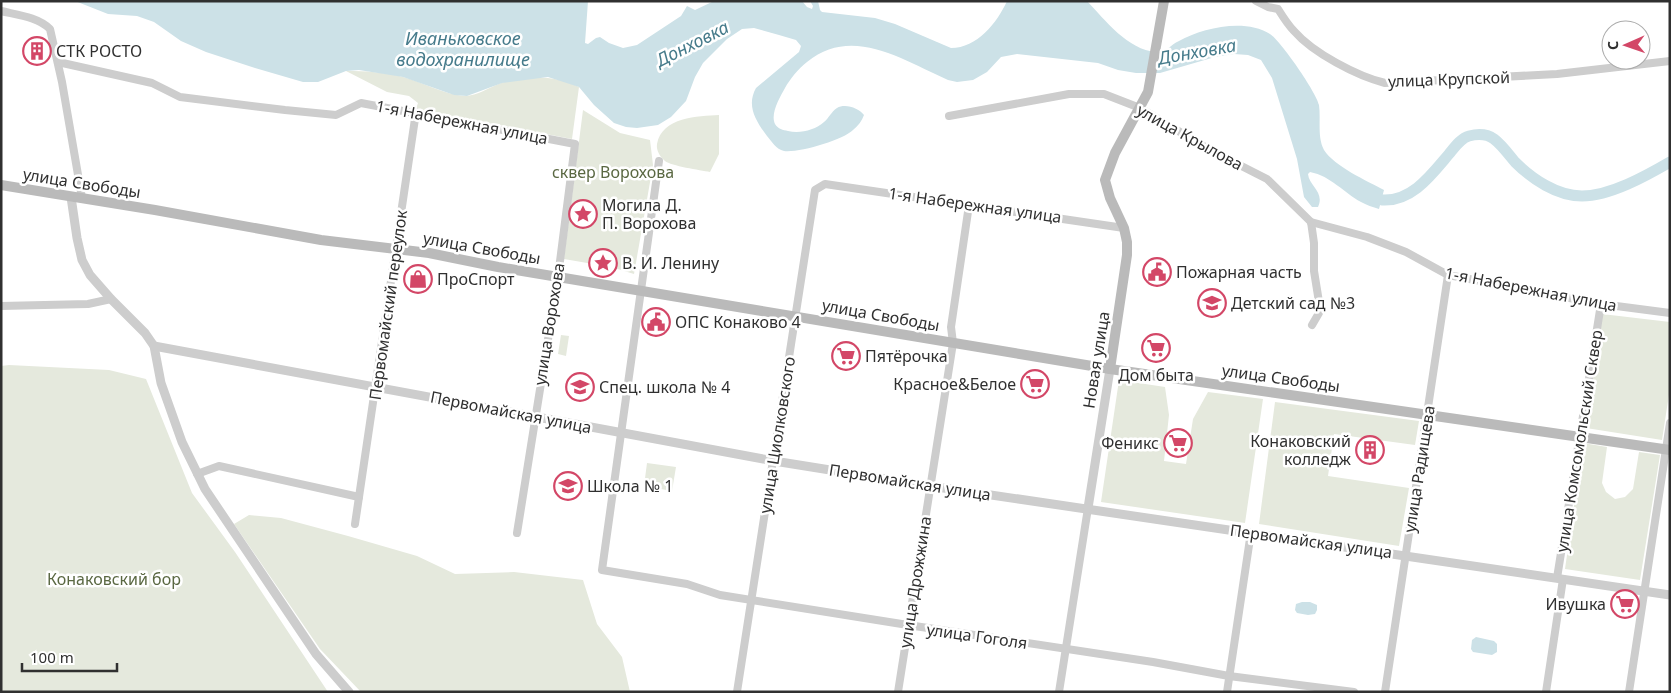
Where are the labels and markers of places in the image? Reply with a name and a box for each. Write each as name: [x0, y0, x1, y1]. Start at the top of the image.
building icon: СТК РОСТО: [22, 36, 52, 66]
place label: СТК РОСТО: [56, 40, 142, 62]
place label: Могила Д. П. Ворохова: [602, 194, 696, 234]
place icon: Могила Д. П. Ворохова: [568, 199, 598, 229]
place icon: В. И. Ленину: [588, 248, 618, 278]
place label: В. И. Ленину: [622, 252, 720, 274]
public building icon: Пожарная часть: [1142, 257, 1172, 287]
place label: Пожарная часть: [1176, 261, 1302, 283]
shop icon: ПроСпорт: [403, 264, 433, 294]
place label: ПроСпорт: [437, 268, 515, 290]
school or university icon: Детский сад №3: [1197, 288, 1227, 318]
place label: Детский сад №3: [1231, 292, 1355, 314]
public building icon: ОПС Конаково 4: [641, 307, 671, 337]
place label: ОПС Конаково 4: [675, 311, 801, 333]
supermarket icon: Дом быта: [1141, 333, 1171, 363]
supermarket icon: Пятёрочка: [831, 341, 861, 371]
place label: Пятёрочка: [865, 345, 948, 367]
place label: Дом быта: [1118, 364, 1194, 386]
supermarket icon: Красное&Белое: [1020, 369, 1050, 399]
school or university icon: Спец. школа № 4: [565, 372, 595, 402]
place label: Красное&Белое: [893, 373, 1016, 395]
place label: Спец. школа № 4: [599, 376, 730, 398]
supermarket icon: Феникс: [1163, 428, 1193, 458]
place label: Конаковский колледж: [1250, 430, 1352, 470]
place label: Феникс: [1101, 432, 1159, 454]
building icon: Конаковский колледж: [1355, 435, 1385, 465]
school or university icon: Школа № 1: [553, 471, 583, 501]
place label: Школа № 1: [587, 475, 673, 497]
supermarket icon: Ивушка: [1610, 589, 1640, 619]
place label: Ивушка: [1546, 593, 1606, 615]

